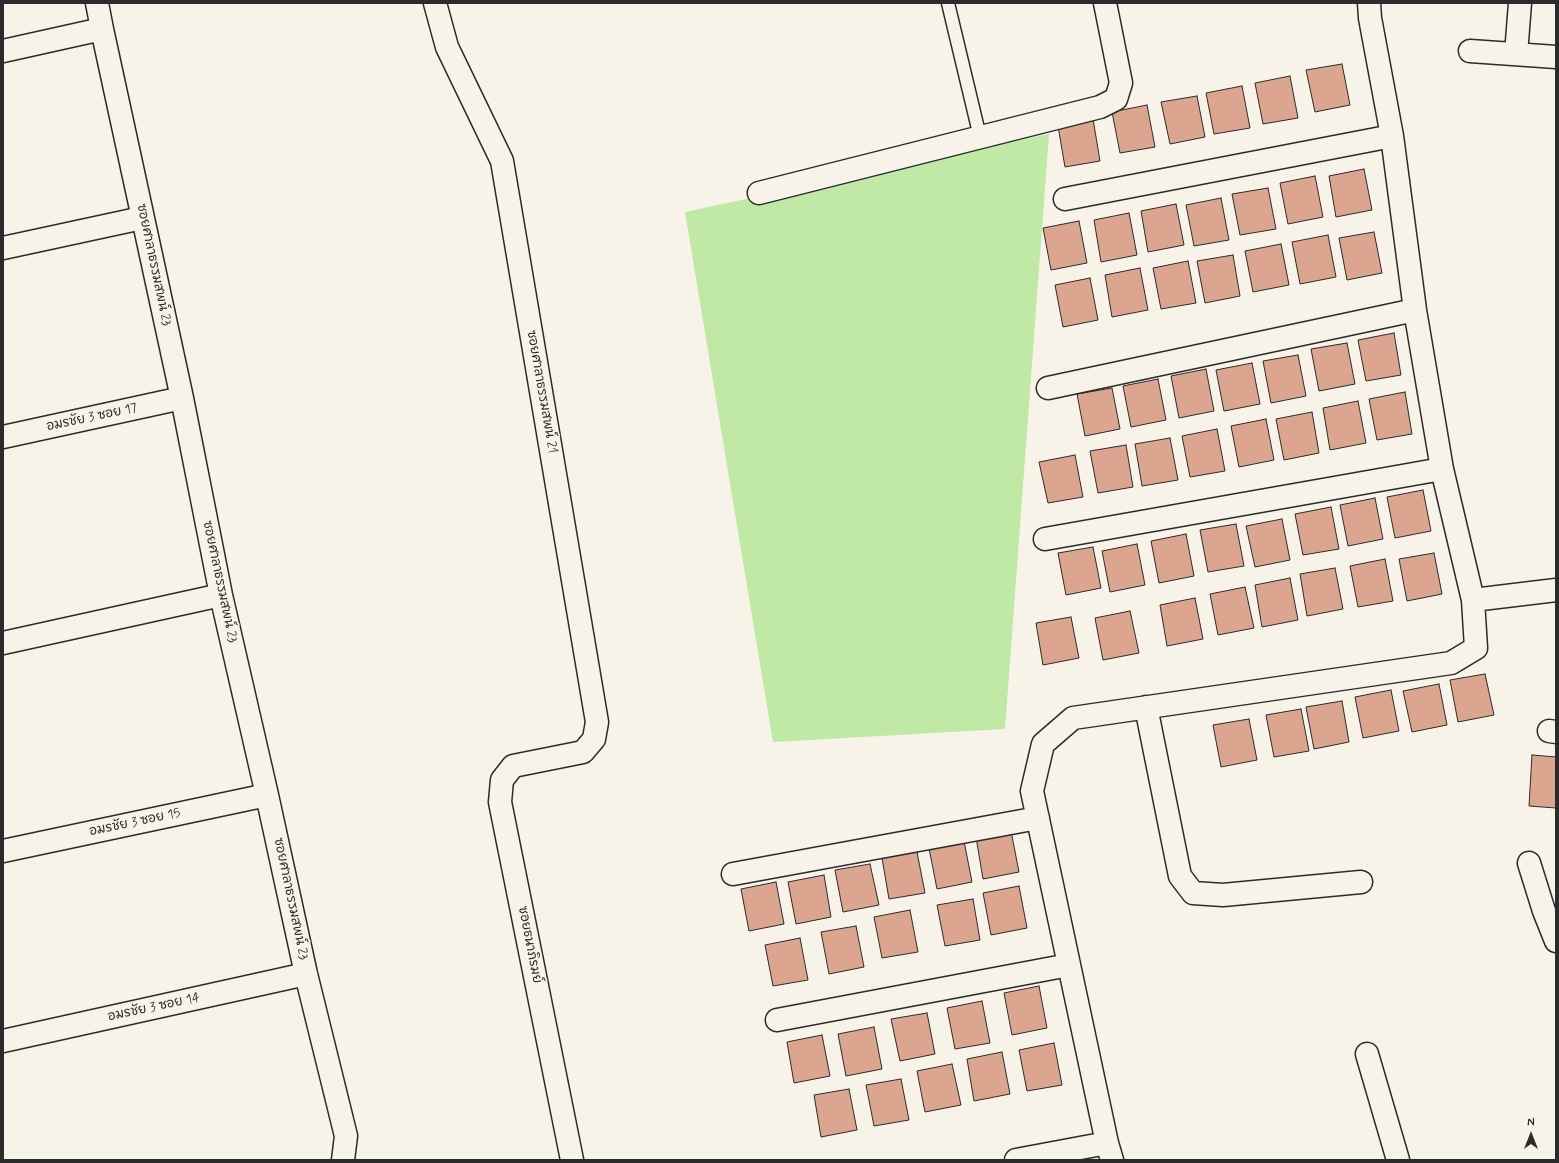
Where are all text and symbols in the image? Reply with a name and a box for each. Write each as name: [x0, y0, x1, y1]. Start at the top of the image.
street label: ซอยศาลาธรรมสพน์ 23: [132, 203, 174, 327]
street label: ซอยศาลาธรรมสพน์ 21: [523, 329, 559, 455]
street label: อมรชัย 3 ซอย 17: [45, 401, 139, 435]
street label: ซอยศาลาธรรมสพน์ 23: [198, 520, 240, 644]
street label: อมรชัย 3 ซอย 15: [88, 806, 182, 840]
street label: ซอยศาลาธรรมสพน์ 23: [269, 837, 311, 961]
street label: ซอยธนาภิรมย์: [514, 905, 544, 985]
street label: อมรชัย 3 ซอย 14: [107, 991, 201, 1025]
north arrow: [1511, 1115, 1551, 1155]
text: N: [1527, 1116, 1535, 1130]

